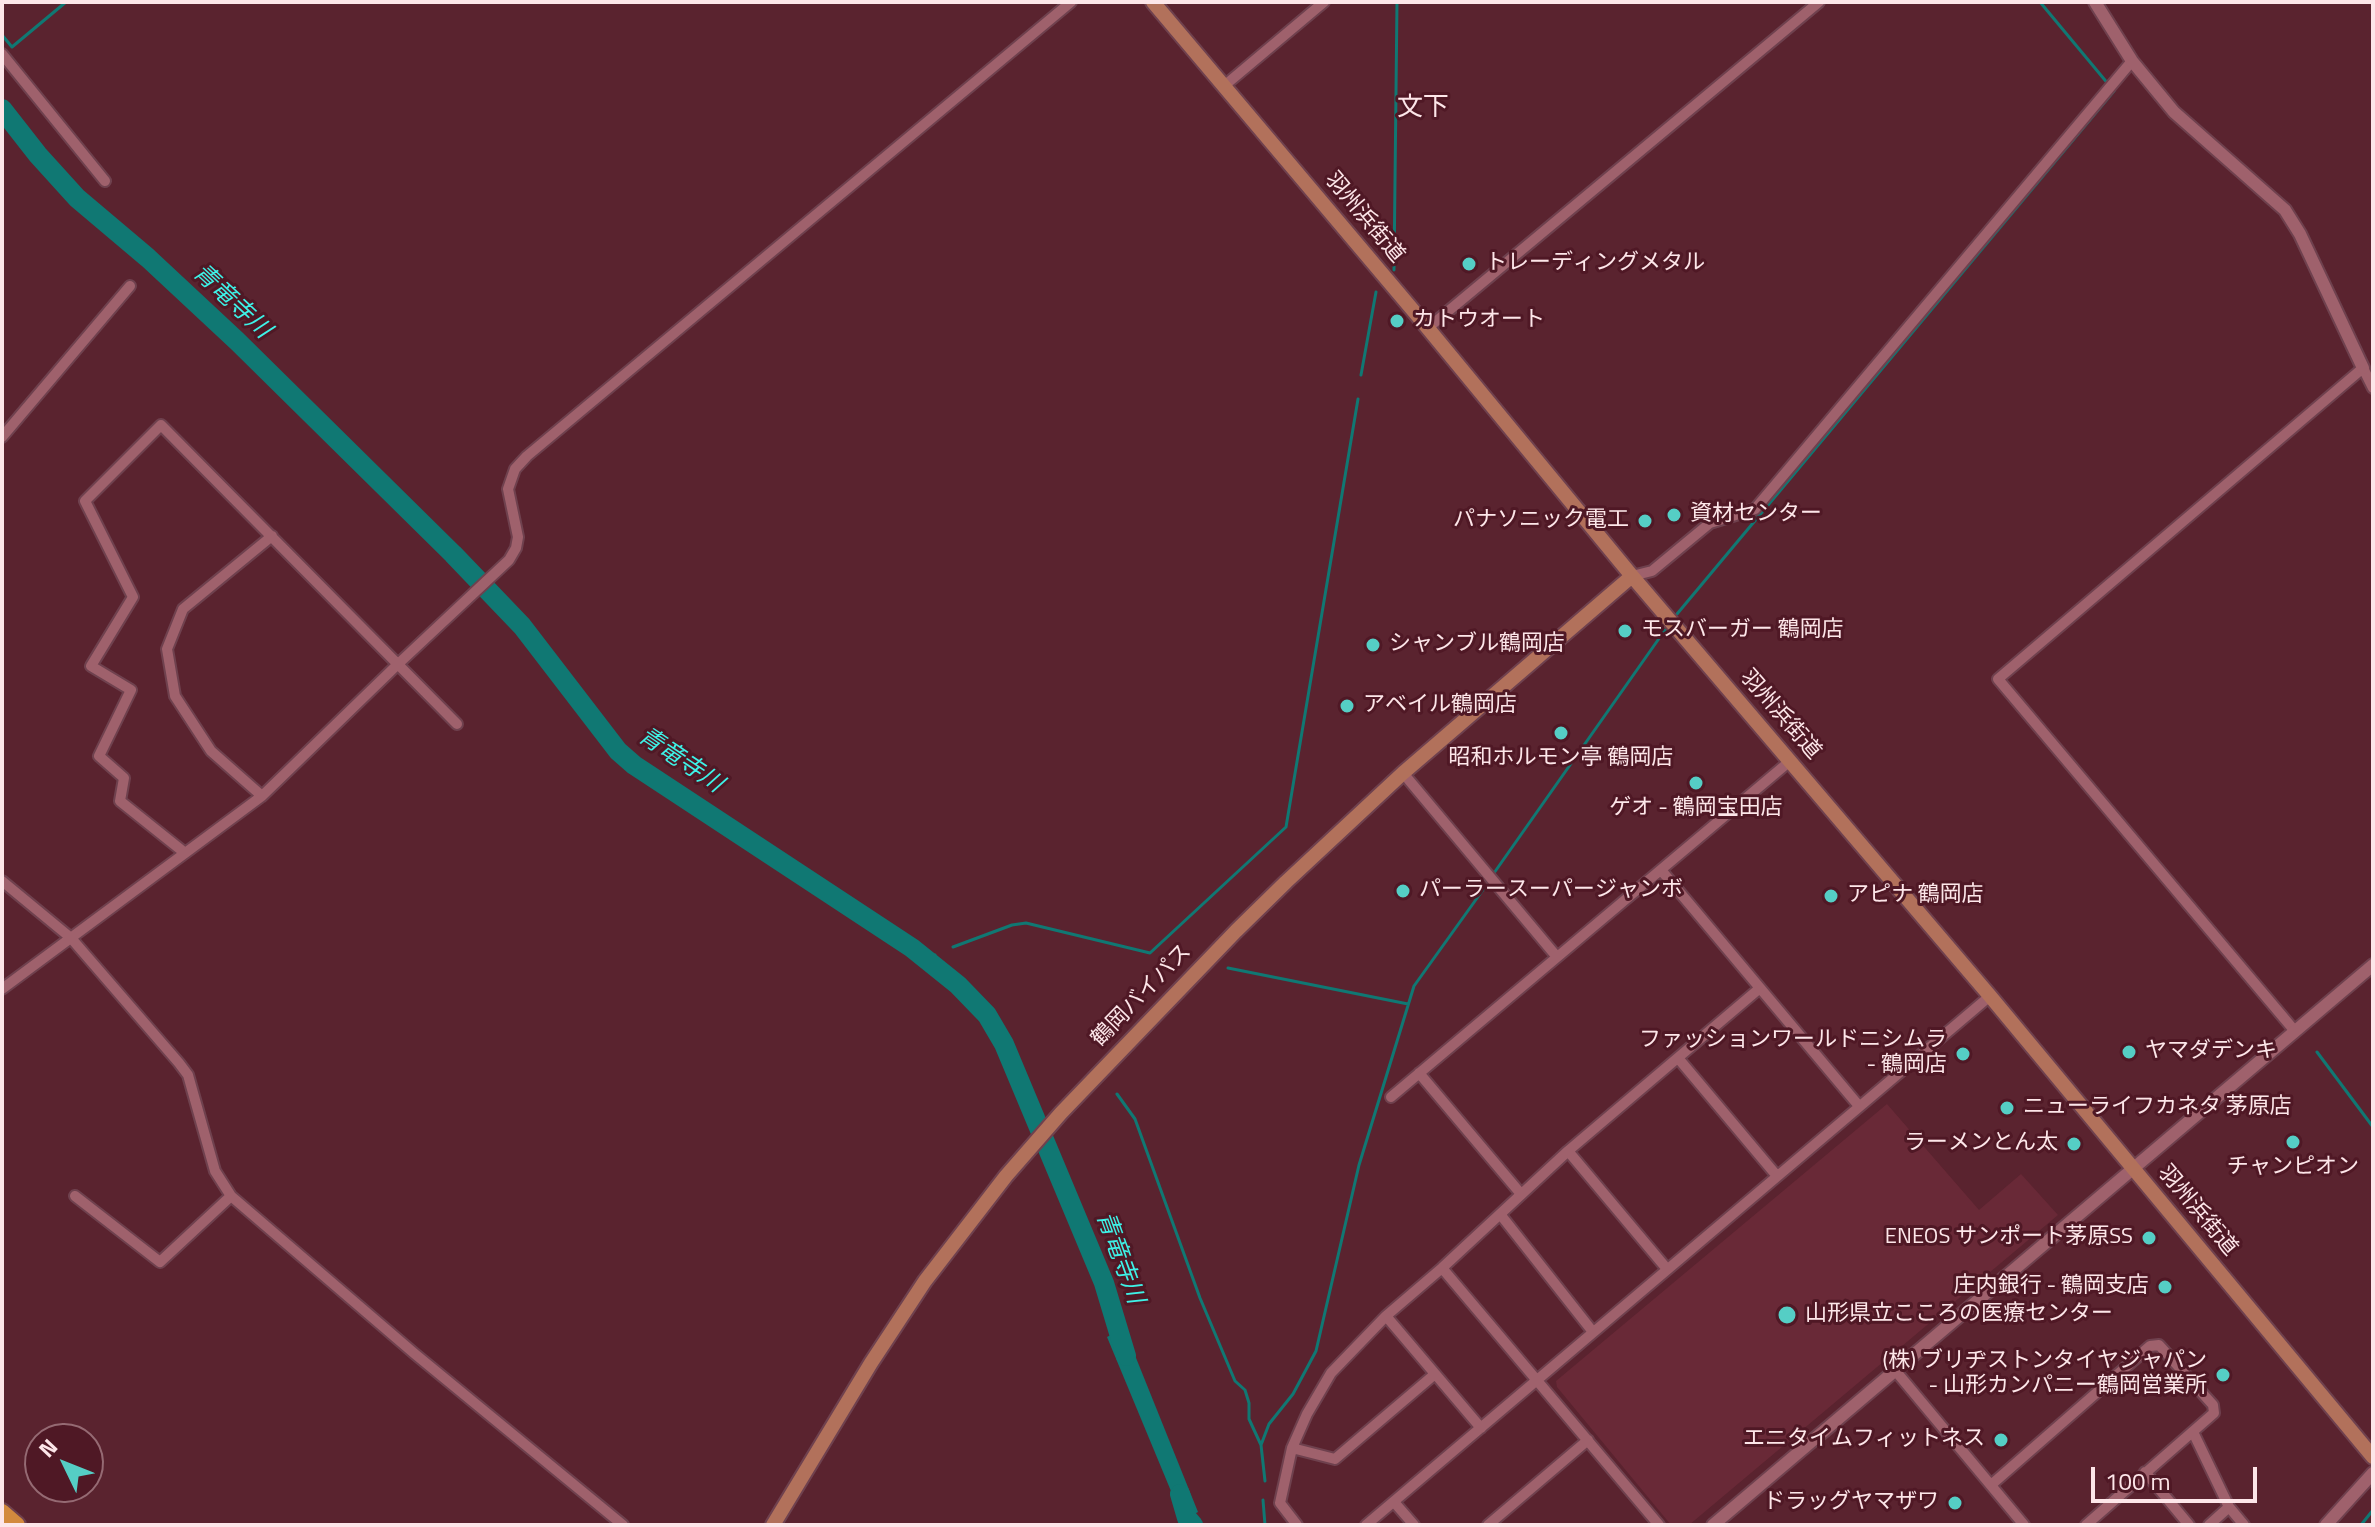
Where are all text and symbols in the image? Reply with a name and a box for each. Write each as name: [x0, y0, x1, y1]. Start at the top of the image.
district label: 文下: [1397, 93, 1449, 125]
street label: 羽州浜街道: [1319, 167, 1409, 269]
place label: トレーディングメタル: [1485, 251, 1705, 277]
marker: トレーディングメタル: [1460, 255, 1478, 273]
water label: 青竜寺川: [186, 259, 276, 345]
place label: カトウオート: [1413, 308, 1545, 334]
marker: カトウオート: [1388, 312, 1406, 330]
place label: 資材センター: [1690, 502, 1822, 528]
marker: 資材センター: [1665, 506, 1683, 524]
place label: パナソニック電工: [1453, 508, 1629, 534]
marker: パナソニック電工: [1636, 512, 1654, 530]
place label: モスバーガー 鶴岡店: [1641, 618, 1844, 644]
marker: モスバーガー 鶴岡店: [1616, 622, 1634, 640]
place label: シャンブル鶴岡店: [1389, 632, 1565, 658]
marker: シャンブル鶴岡店: [1364, 636, 1382, 654]
street label: 羽州浜街道: [1734, 665, 1826, 765]
place label: アベイル鶴岡店: [1363, 693, 1517, 719]
marker: アベイル鶴岡店: [1338, 697, 1356, 715]
water label: 青竜寺川: [632, 722, 728, 800]
marker: 昭和ホルモン亭 鶴岡店: [1552, 724, 1570, 742]
place label: 昭和ホルモン亭 鶴岡店: [1449, 746, 1673, 772]
marker: ゲオ - 鶴岡宝田店: [1687, 774, 1705, 792]
place label: ゲオ - 鶴岡宝田店: [1609, 796, 1783, 822]
place label: パーラースーパージャンボ: [1419, 878, 1683, 904]
marker: パーラースーパージャンボ: [1394, 882, 1412, 900]
place label: アピナ 鶴岡店: [1847, 883, 1984, 909]
marker: アピナ 鶴岡店: [1822, 887, 1840, 905]
street label: 鶴岡バイパス: [1087, 939, 1197, 1053]
place label: ファッションワールドニシムラ - 鶴岡店: [1639, 1028, 1947, 1080]
place label: ヤマダデンキ: [2145, 1039, 2277, 1065]
marker: ヤマダデンキ: [2120, 1043, 2138, 1061]
marker: ファッションワールドニシムラ - 鶴岡店: [1954, 1045, 1972, 1063]
place label: ニューライフカネタ 茅原店: [2023, 1095, 2292, 1121]
marker: ニューライフカネタ 茅原店: [1998, 1099, 2016, 1117]
place label: ラーメンとん太: [1904, 1131, 2058, 1157]
marker: チャンピオン: [2284, 1133, 2302, 1151]
marker: ラーメンとん太: [2065, 1135, 2083, 1153]
place label: チャンピオン: [2227, 1155, 2359, 1181]
street label: 羽州浜街道: [2152, 1160, 2242, 1262]
water label: 青竜寺川: [1089, 1208, 1149, 1308]
place label: ENEOS サンポート茅原SS: [1885, 1225, 2133, 1251]
marker: ENEOS サンポート茅原SS: [2140, 1229, 2158, 1247]
place label: 庄内銀行 - 鶴岡支店: [1954, 1274, 2149, 1300]
marker: 庄内銀行 - 鶴岡支店: [2156, 1278, 2174, 1296]
place label: 山形県立こころの医療センター: [1805, 1302, 2113, 1328]
marker: 山形県立こころの医療センター: [1776, 1304, 1798, 1326]
place label: (株) ブリヂストンタイヤジャパン - 山形カンパニー鶴岡営業所: [1883, 1349, 2207, 1400]
marker: (株) ブリヂストンタイヤジャパン - 山形カンパニー鶴岡営業所: [2214, 1366, 2232, 1384]
north arrow: [24, 1423, 104, 1503]
place label: エニタイムフィットネス: [1743, 1427, 1985, 1453]
text: N: [30, 1431, 66, 1465]
marker: エニタイムフィットネス: [1992, 1431, 2010, 1449]
scale bar: [2095, 1451, 2261, 1501]
text: 100 m: [2105, 1463, 2171, 1499]
place label: ドラッグヤマザワ: [1763, 1490, 1939, 1516]
marker: ドラッグヤマザワ: [1946, 1494, 1964, 1512]

